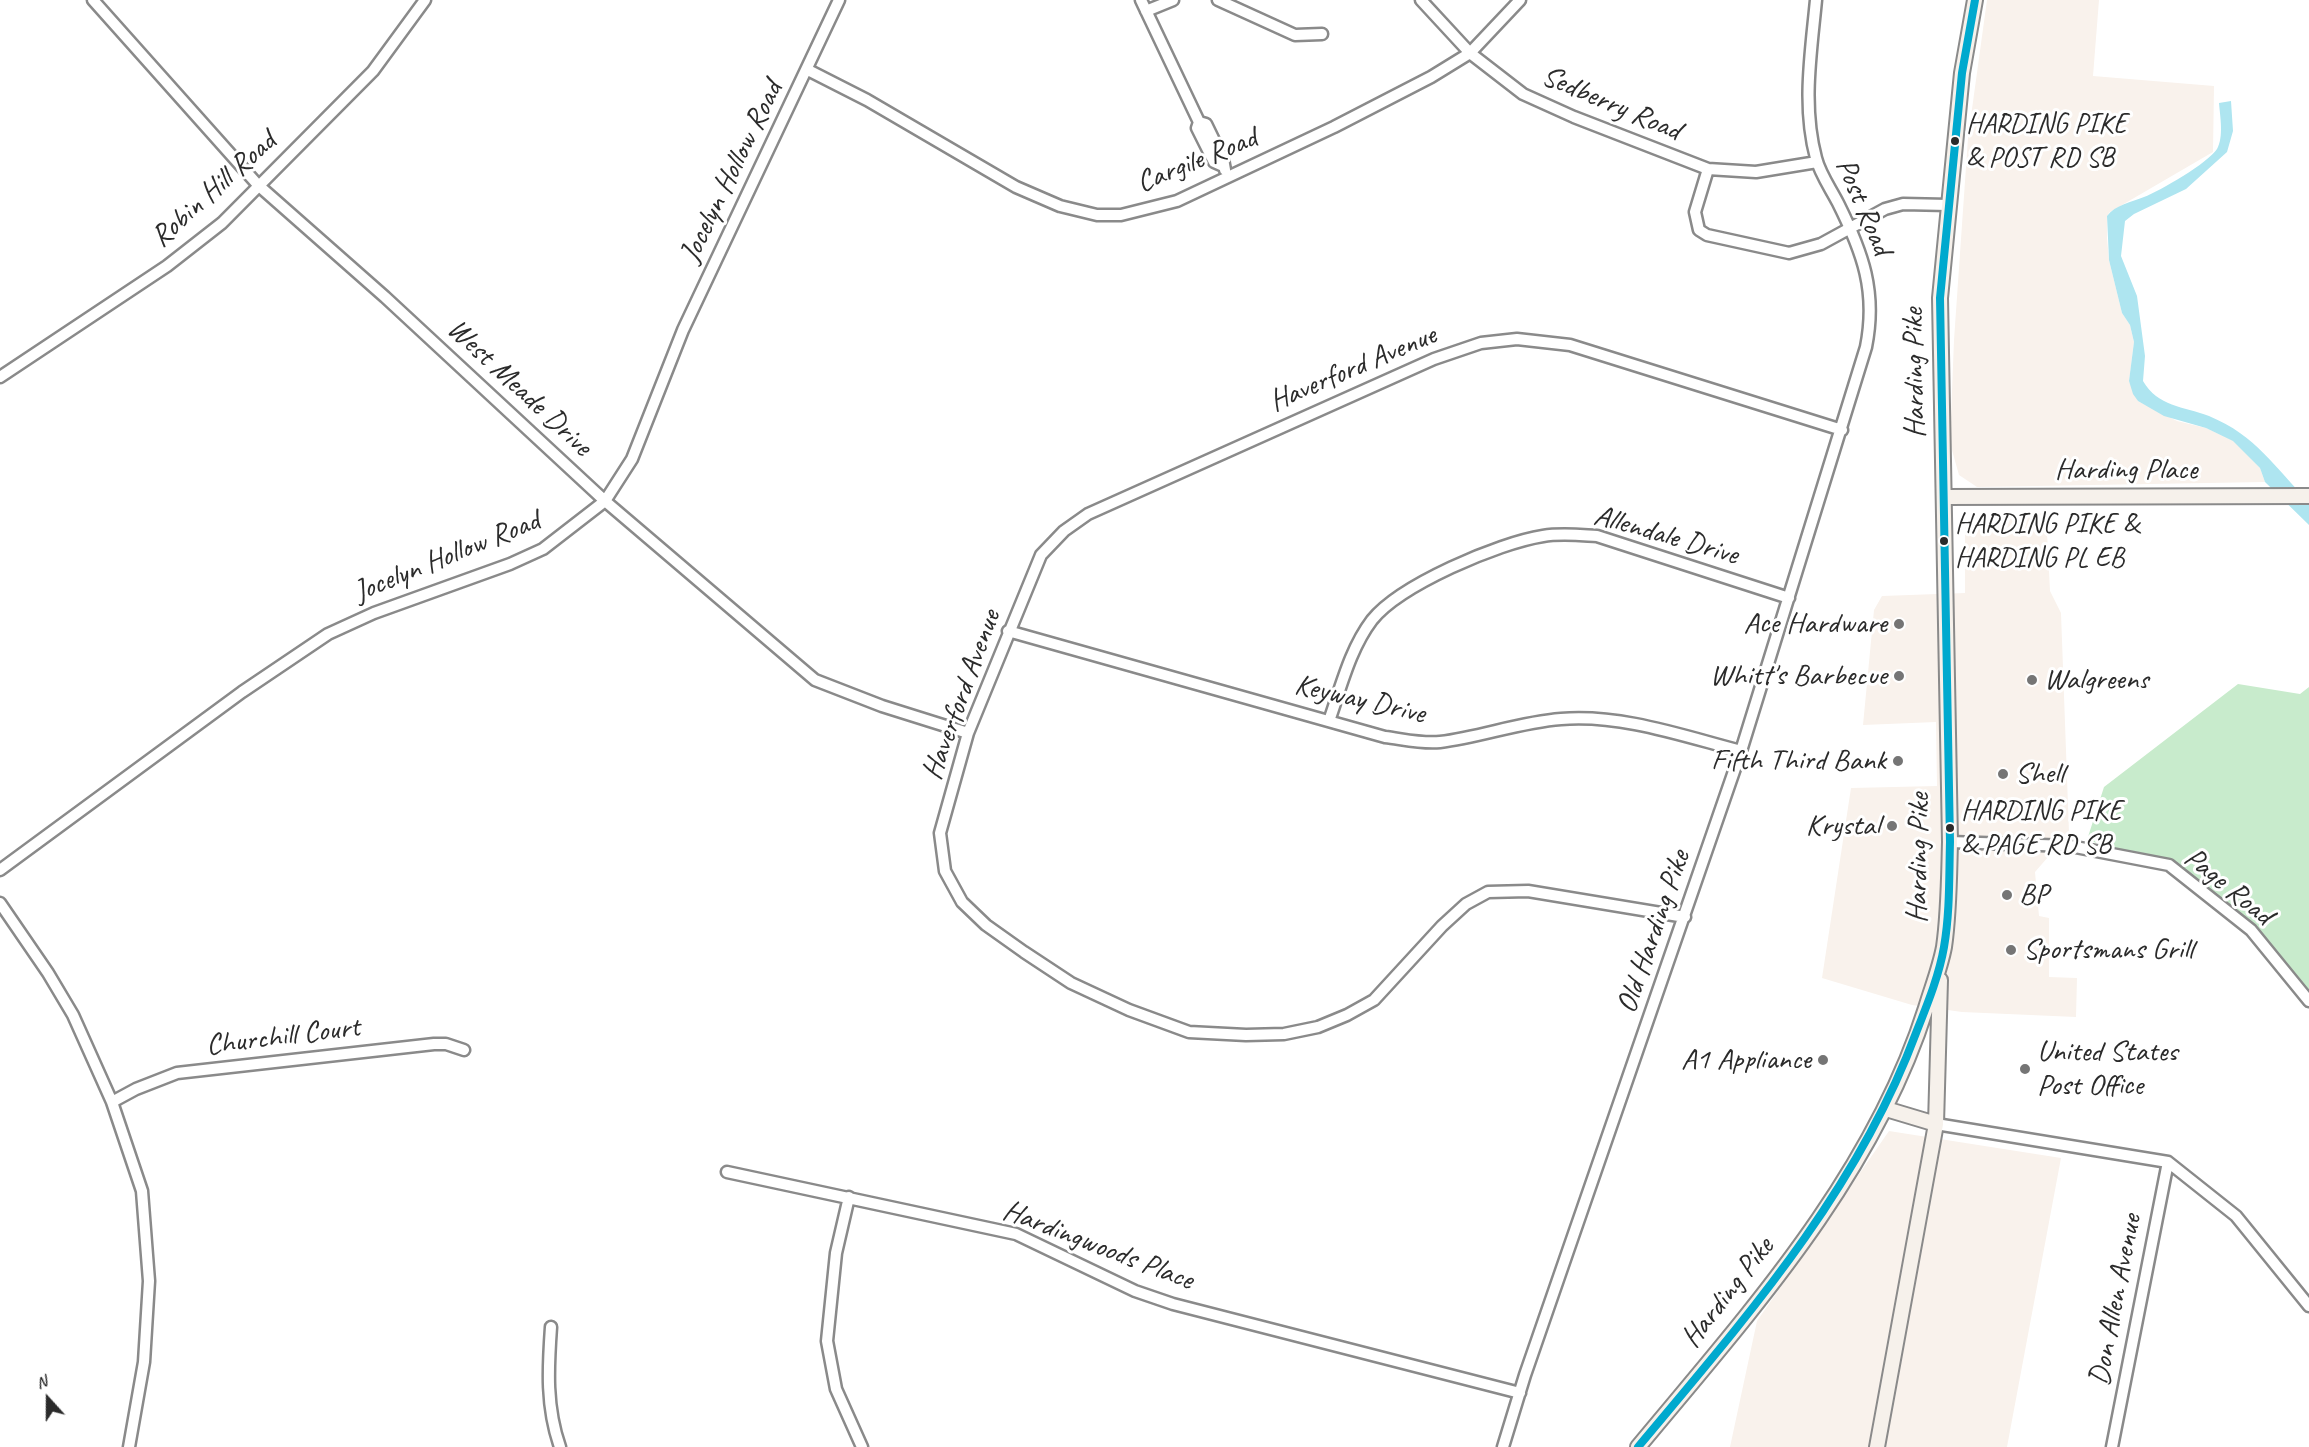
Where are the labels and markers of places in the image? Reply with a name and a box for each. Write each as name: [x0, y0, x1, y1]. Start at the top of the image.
place label: HARDING PIKE & POST RD SB: [1966, 108, 2127, 174]
marker: HARDING PIKE & POST RD SB: [1949, 135, 1961, 147]
place label: HARDING PIKE & HARDING PL EB: [1955, 508, 2138, 574]
marker: HARDING PIKE & HARDING PL EB: [1938, 535, 1950, 547]
place label: Ace Hardware: [1744, 606, 1887, 642]
marker: Ace Hardware: [1892, 617, 1906, 631]
place label: Whitt's Barbecue: [1710, 658, 1887, 694]
place label: Walgreens: [2044, 662, 2148, 698]
marker: Whitt's Barbecue: [1892, 669, 1906, 683]
marker: Walgreens: [2025, 673, 2039, 687]
place label: Fifth Third Bank: [1711, 743, 1886, 779]
marker: Fifth Third Bank: [1891, 754, 1905, 768]
place label: Shell: [2015, 756, 2064, 792]
marker: Shell: [1996, 767, 2010, 781]
place label: HARDING PIKE & PAGE RD SB: [1961, 795, 2122, 861]
place label: Krystal: [1806, 808, 1880, 844]
marker: Krystal: [1885, 819, 1899, 833]
marker: HARDING PIKE & PAGE RD SB: [1944, 822, 1956, 834]
place label: BP: [2019, 877, 2048, 913]
marker: BP: [2000, 888, 2014, 902]
place label: Sportsmans Grill: [2023, 932, 2193, 968]
marker: Sportsmans Grill: [2004, 943, 2018, 957]
place label: United States Post Office: [2037, 1034, 2177, 1104]
place label: A1 Appliance: [1681, 1042, 1811, 1078]
marker: A1 Appliance: [1816, 1053, 1830, 1067]
marker: United States Post Office: [2018, 1062, 2032, 1076]

